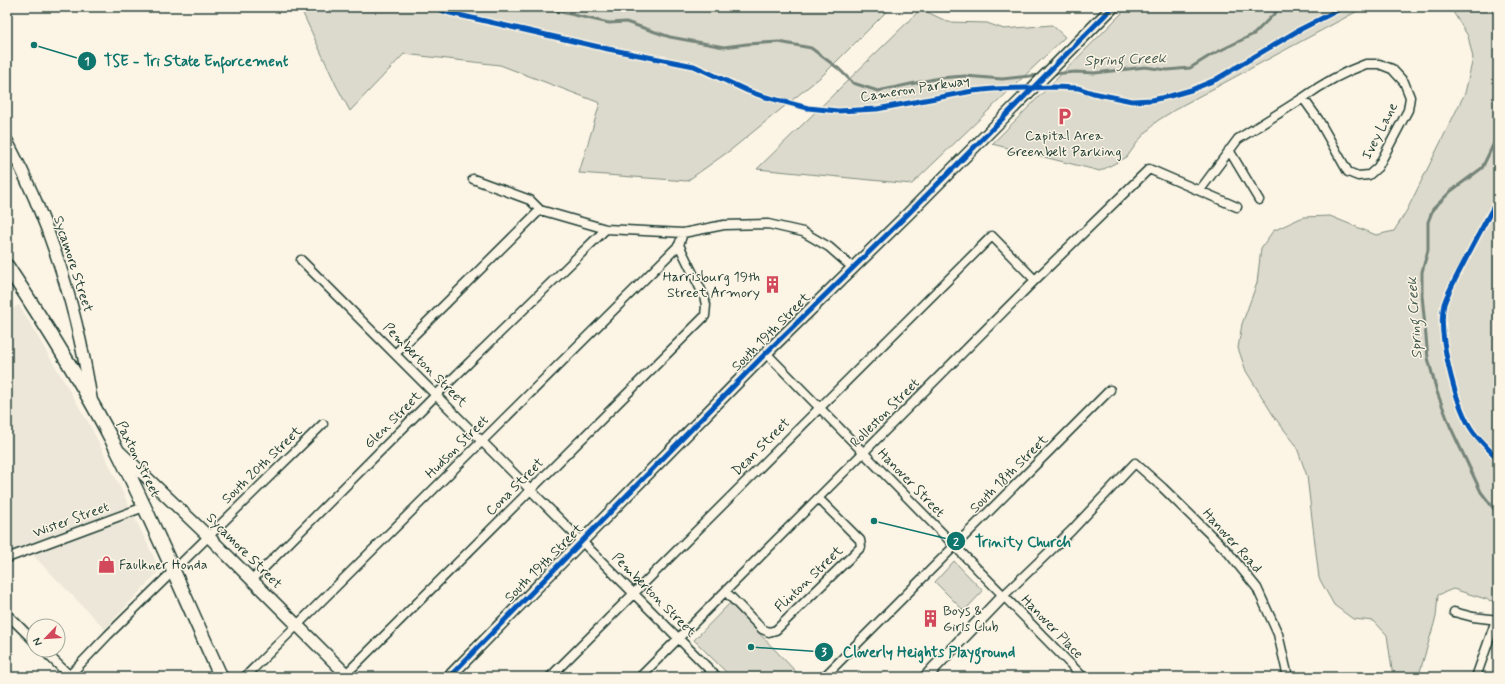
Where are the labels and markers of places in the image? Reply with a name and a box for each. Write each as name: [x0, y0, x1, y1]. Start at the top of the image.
callout: TSE - Tri State Enforcement: [77, 47, 296, 74]
parking icon: Capital Area Greenbelt Parking: [1054, 106, 1074, 126]
place label: Capital Area Greenbelt Parking: [1007, 127, 1121, 161]
place label: Harrisburg 19th Street Armory: [663, 268, 760, 302]
building icon: Harrisburg 19th Street Armory: [763, 275, 783, 295]
callout: Trinity Church: [946, 528, 1081, 555]
shop icon: Faulkner Honda: [96, 555, 116, 575]
place label: Faulkner Honda: [119, 556, 208, 574]
place label: Boys & Girls Club: [943, 602, 999, 636]
building icon: Boys & Girls Club: [920, 609, 940, 629]
callout: Cloverly Heights Playground: [814, 638, 1023, 665]

